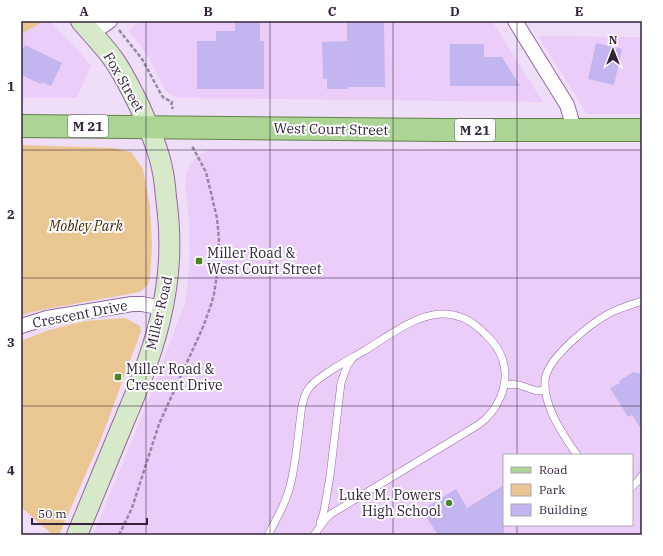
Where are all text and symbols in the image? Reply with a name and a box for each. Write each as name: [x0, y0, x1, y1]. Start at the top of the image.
text: A: [79, 3, 89, 20]
text: B: [203, 3, 213, 20]
text: C: [328, 3, 337, 20]
text: D: [450, 3, 460, 20]
text: E: [575, 3, 583, 20]
north arrow: [593, 30, 633, 70]
text: N: [609, 33, 618, 47]
street label: Fox Street: [100, 49, 148, 115]
text: 1: [7, 78, 15, 95]
road number: M 21: [68, 115, 108, 137]
street label: West Court Street: [273, 119, 389, 139]
road number: M 21: [455, 119, 495, 141]
text: 2: [7, 206, 15, 223]
park label: Mobley Park: [48, 217, 124, 235]
place label: Miller Road & West Court Street: [207, 244, 322, 278]
marker: Miller Road & West Court Street: [194, 256, 204, 266]
street label: Miller Road: [142, 274, 176, 352]
street label: Crescent Drive: [31, 296, 129, 332]
text: 3: [7, 334, 15, 351]
place label: Miller Road & Crescent Drive: [126, 360, 222, 394]
marker: Miller Road & Crescent Drive: [113, 372, 123, 382]
legend: [503, 454, 633, 526]
text: 4: [7, 462, 15, 479]
text: Road: [539, 462, 568, 477]
text: Park: [539, 482, 565, 497]
place label: Luke M. Powers High School: [339, 486, 441, 520]
marker: Luke M. Powers High School: [444, 498, 454, 508]
scale bar: [32, 500, 147, 526]
text: Building: [539, 502, 587, 517]
text: 50 m: [38, 506, 67, 521]

